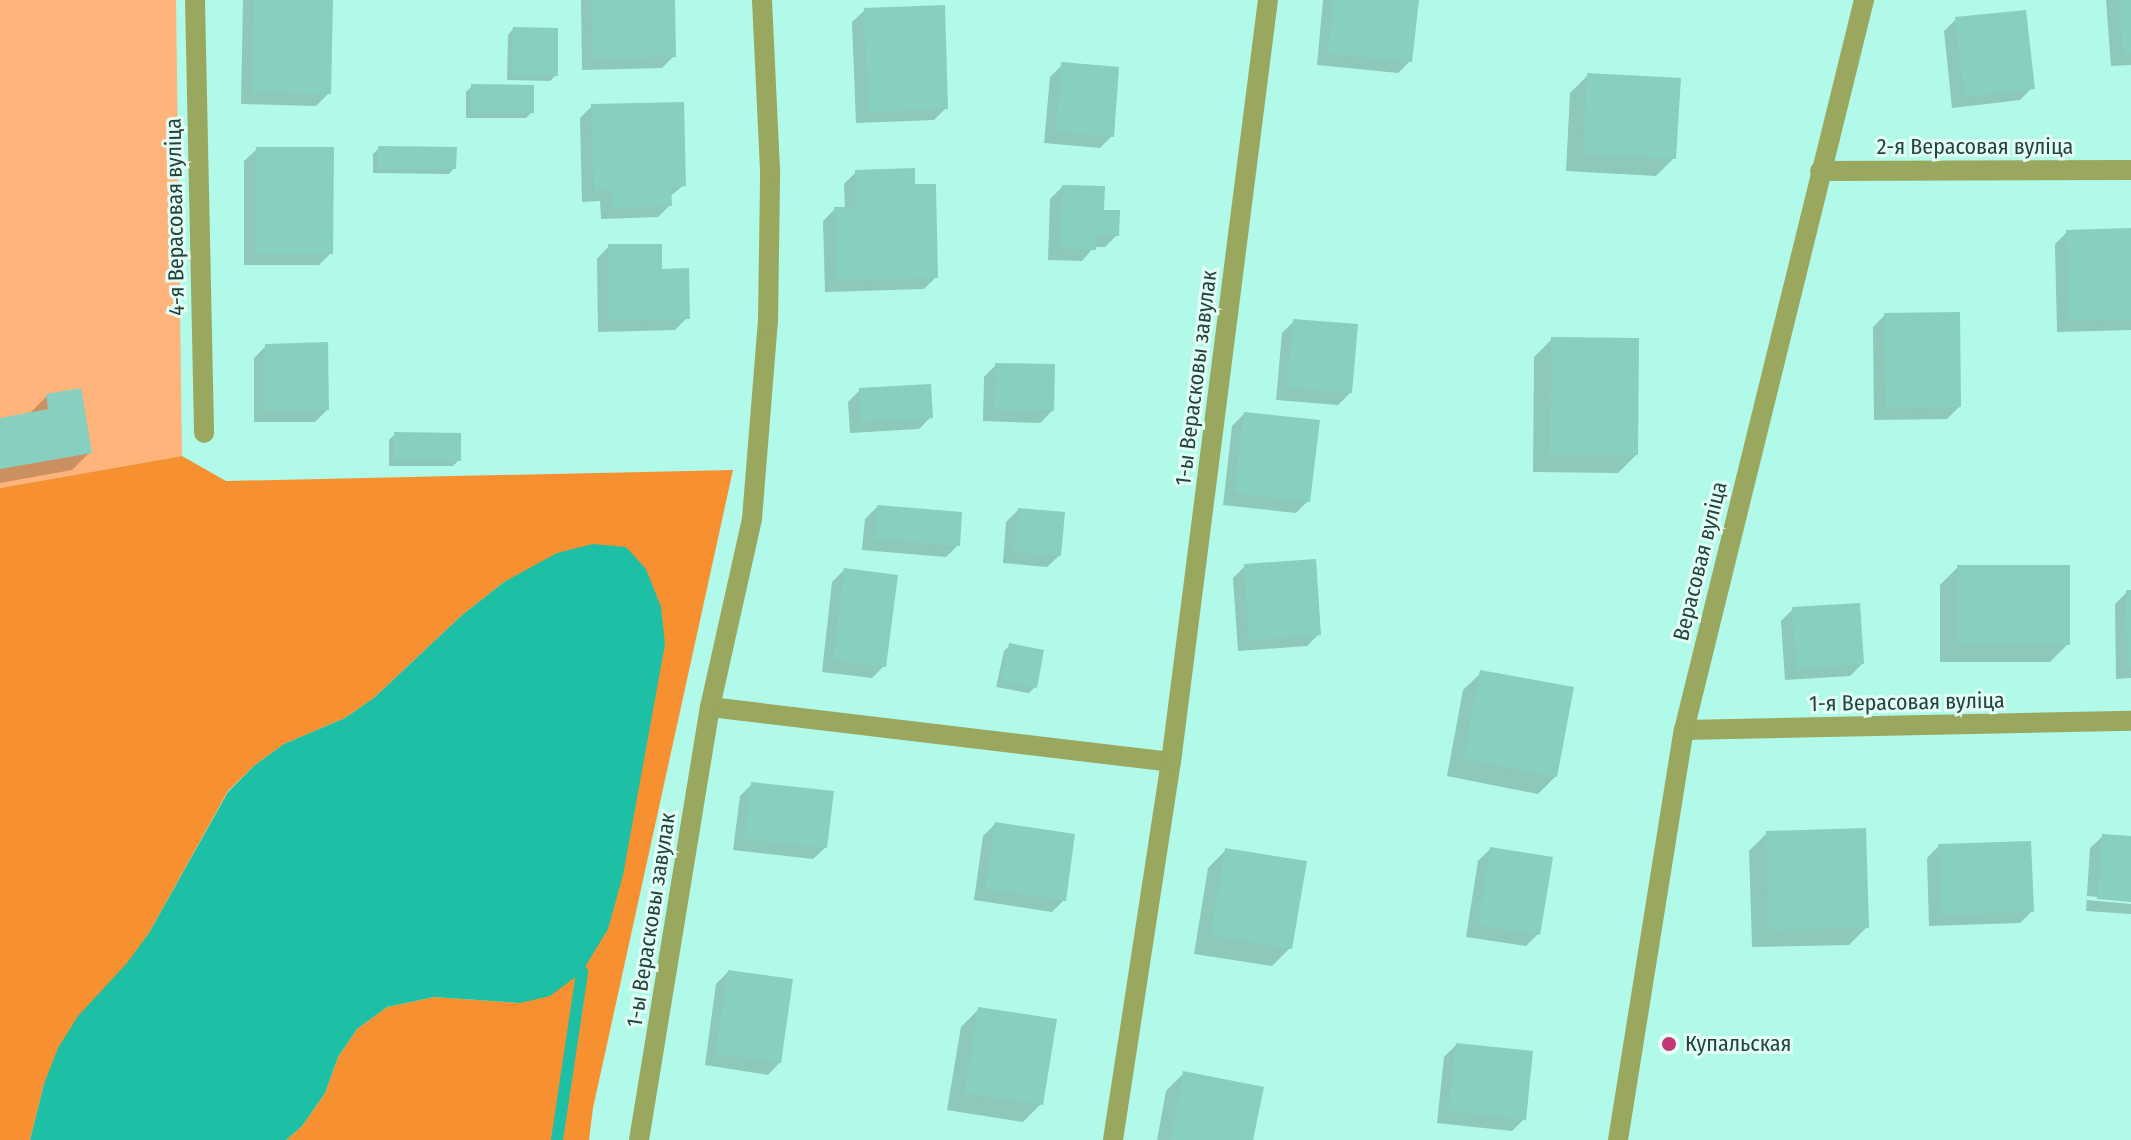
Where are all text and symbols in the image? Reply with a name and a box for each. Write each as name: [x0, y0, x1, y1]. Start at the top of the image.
street label: 4-я Верасовая вуліца: [160, 118, 190, 316]
street label: 2-я Верасовая вуліца: [1877, 134, 2073, 160]
street label: 1-ы Верасковы завулак: [1170, 269, 1222, 487]
street label: Верасовая вуліца: [1667, 479, 1733, 643]
street label: 1-я Верасовая вуліца: [1809, 687, 2005, 717]
street label: 1-ы Верасковы завулак: [621, 811, 681, 1029]
place label: Купальская: [1685, 1031, 1791, 1057]
marker: Купальская: [1660, 1035, 1678, 1053]

